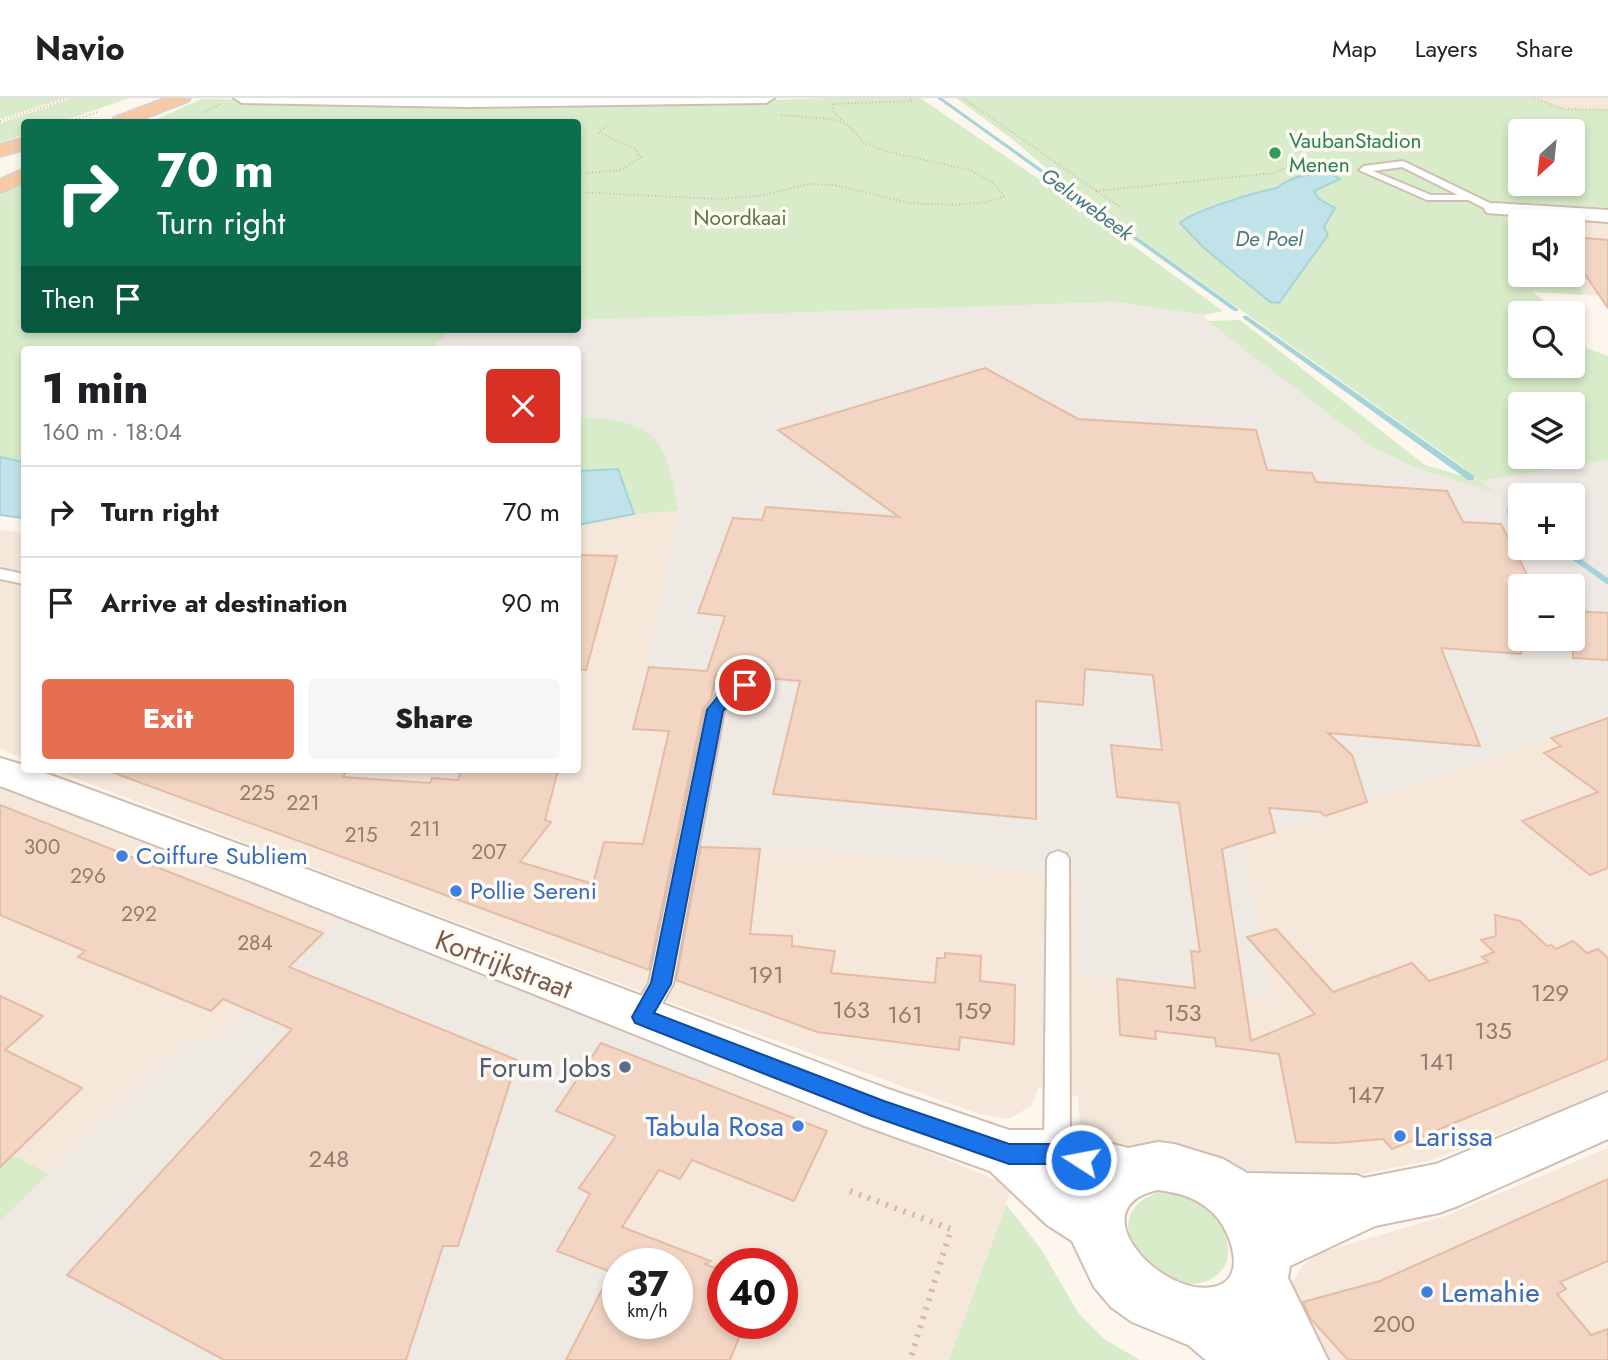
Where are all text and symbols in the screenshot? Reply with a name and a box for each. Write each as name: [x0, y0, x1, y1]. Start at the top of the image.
text: Navio: [35, 25, 125, 72]
text: Map: [1332, 31, 1377, 66]
text: Layers: [1415, 31, 1477, 66]
text: Share: [1515, 31, 1573, 66]
north arrow: [1508, 119, 1586, 196]
map controls: [1508, 119, 1585, 651]
place label: VaubanStadion Menen: [1289, 126, 1422, 180]
text: 70 m: [157, 135, 274, 205]
marker: VaubanStadion Menen: [1267, 145, 1283, 161]
icon: right: [42, 147, 133, 238]
water label: Geluwebeek: [1035, 160, 1140, 248]
text: Turn right: [157, 200, 286, 246]
park label: Noordkaai: [693, 203, 787, 233]
button: sound: [1508, 210, 1585, 287]
water label: De Poel: [1235, 224, 1304, 254]
text: Then: [42, 280, 95, 318]
icon: arrive: [109, 280, 147, 318]
button: search: [1508, 301, 1585, 378]
text: 1 min: [42, 358, 148, 419]
button: close: [486, 369, 560, 443]
button: layers: [1508, 392, 1585, 469]
text: 160 m · 18:04: [42, 415, 182, 449]
button: +: [1508, 483, 1585, 560]
icon: right: [42, 493, 80, 531]
text: Turn right: [101, 493, 219, 531]
text: 70 m: [503, 493, 560, 531]
button: −: [1508, 574, 1585, 651]
icon: arrive: [42, 584, 80, 622]
text: Arrive at destination: [101, 584, 348, 622]
text: 90 m: [501, 584, 560, 622]
pin: [715, 655, 775, 715]
icon: arrive: [726, 666, 764, 704]
button: Exit: [42, 679, 294, 759]
button: Share: [308, 679, 560, 759]
house number: 225: [239, 778, 275, 808]
house number: 221: [286, 788, 320, 818]
house number: 211: [410, 814, 440, 844]
house number: 215: [344, 820, 378, 850]
house number: 300: [24, 832, 60, 862]
house number: 207: [471, 837, 507, 867]
place label: Coiffure Subliem: [136, 838, 308, 873]
marker: Coiffure Subliem: [114, 848, 130, 864]
house number: 296: [70, 861, 106, 891]
place label: Pollie Sereni: [470, 873, 597, 908]
marker: Pollie Sereni: [448, 883, 464, 899]
house number: 292: [121, 899, 157, 929]
street label: Kortrijkstraat: [429, 920, 579, 1010]
house number: 284: [237, 928, 273, 958]
house number: 191: [748, 957, 784, 992]
house number: 129: [1531, 975, 1569, 1010]
house number: 163: [832, 992, 870, 1027]
house number: 159: [954, 993, 992, 1028]
house number: 153: [1164, 995, 1202, 1030]
house number: 161: [887, 997, 923, 1032]
house number: 135: [1474, 1013, 1512, 1048]
house number: 141: [1419, 1044, 1455, 1079]
place label: Forum Jobs: [479, 1047, 611, 1088]
marker: Forum Jobs: [617, 1059, 633, 1075]
house number: 147: [1347, 1077, 1385, 1112]
place label: Tabula Rosa: [646, 1106, 784, 1147]
place label: Larissa: [1414, 1116, 1493, 1157]
marker: Tabula Rosa: [790, 1118, 806, 1134]
position arrow: [1044, 1123, 1118, 1197]
marker: Larissa: [1392, 1128, 1408, 1144]
house number: 248: [309, 1141, 349, 1176]
speed limit sign: 40: [707, 1248, 798, 1339]
text: 37: [626, 1259, 669, 1309]
place label: Lemahie: [1441, 1272, 1540, 1313]
marker: Lemahie: [1419, 1284, 1435, 1300]
text: km/h: [627, 1298, 668, 1324]
house number: 200: [1373, 1306, 1415, 1341]

